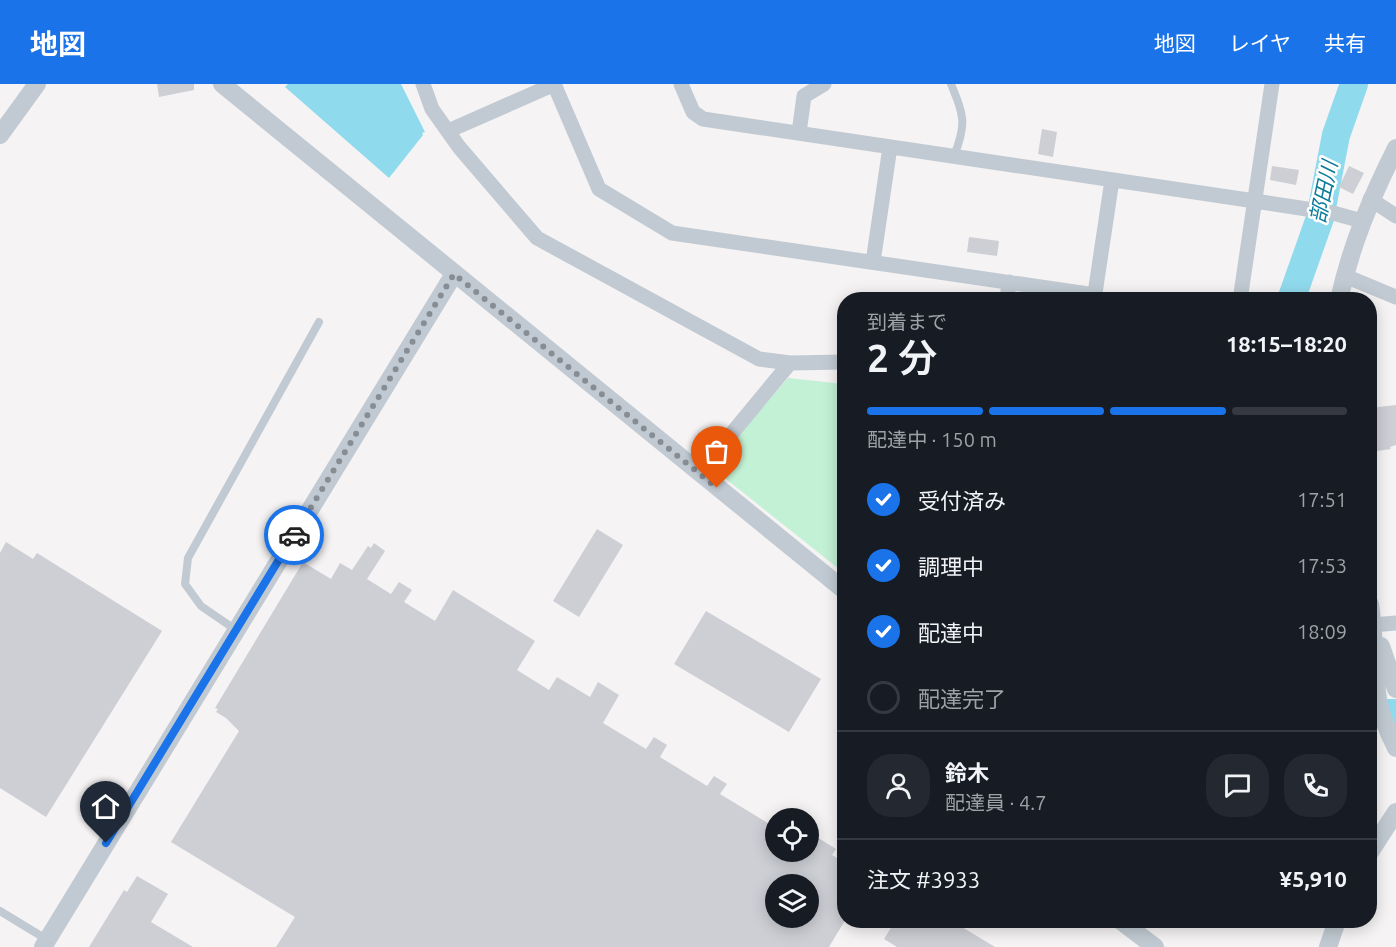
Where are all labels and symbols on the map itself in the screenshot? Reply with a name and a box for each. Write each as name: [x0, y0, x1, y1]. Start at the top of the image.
water label: 部田川: [1305, 157, 1342, 225]
pin: [691, 426, 742, 488]
courier: [264, 505, 324, 565]
pin: [80, 781, 131, 843]

